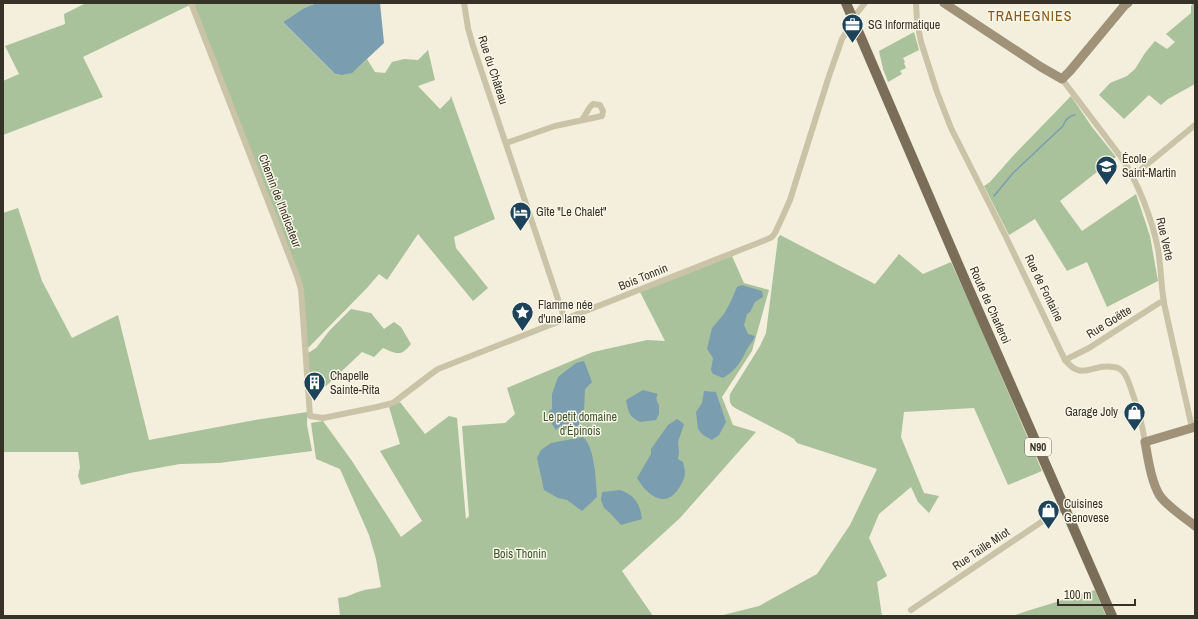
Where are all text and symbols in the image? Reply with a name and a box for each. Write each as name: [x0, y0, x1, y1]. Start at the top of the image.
district label: TRAHEGNIES: [988, 7, 1072, 25]
office icon: SG Informatique: [839, 12, 865, 45]
place label: SG Informatique: [868, 17, 940, 33]
street label: Rue du Château: [474, 33, 512, 107]
place label: École Saint-Martin: [1122, 151, 1176, 181]
street label: Chemin de l'Indicateur: [255, 152, 305, 251]
school or university icon: École Saint-Martin: [1093, 153, 1119, 186]
hotel icon: Gîte "Le Chalet": [508, 199, 534, 232]
place label: Gîte "Le Chalet": [536, 204, 607, 220]
street label: Rue Verte: [1152, 216, 1178, 262]
street label: Rue de Fontaine: [1021, 252, 1067, 324]
street label: Bois Tonnin: [616, 260, 670, 294]
street label: Route de Charleroi: [966, 264, 1014, 346]
place label: Flamme née d'une lame: [538, 297, 593, 327]
place icon: Flamme née d'une lame: [509, 299, 535, 332]
street label: Rue Goëtte: [1083, 302, 1135, 342]
place label: Chapelle Sainte-Rita: [330, 368, 380, 398]
building icon: Chapelle Sainte-Rita: [302, 370, 328, 403]
shop icon: Garage Joly: [1121, 399, 1147, 432]
place label: Garage Joly: [1065, 404, 1118, 420]
park label: Le petit domaine d'Épinois: [543, 409, 617, 439]
road number: N90: [1025, 438, 1051, 456]
place label: Cuisines Genovese: [1064, 496, 1109, 526]
shop icon: Cuisines Genovese: [1036, 498, 1062, 531]
street label: Rue Taille Miot: [949, 524, 1013, 574]
park label: Bois Thonin: [494, 546, 546, 562]
scale bar: [1058, 581, 1135, 607]
text: 100 m: [1064, 587, 1091, 603]

